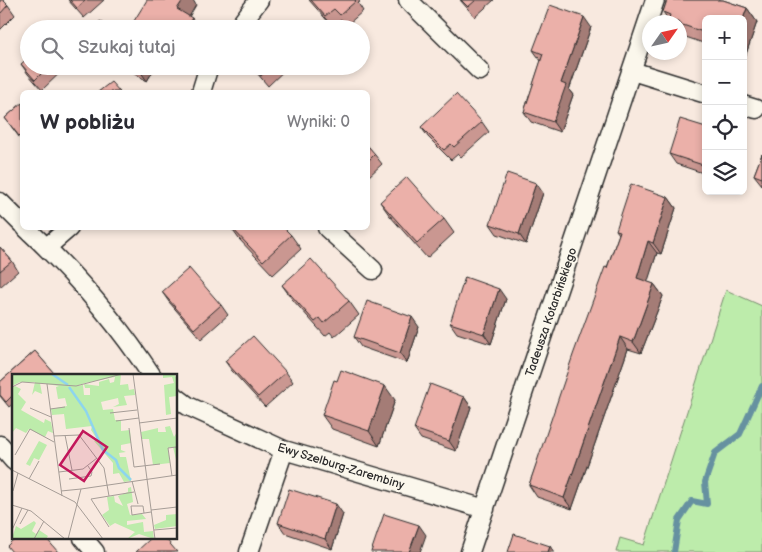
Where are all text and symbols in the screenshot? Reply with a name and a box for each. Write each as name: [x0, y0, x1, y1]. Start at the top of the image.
north arrow: [642, 15, 687, 60]
map controls: [702, 15, 747, 195]
button: +: [702, 15, 747, 60]
search box: [20, 20, 370, 75]
icon: search: [38, 34, 66, 62]
text: Szukaj tutaj: [78, 36, 175, 59]
button: −: [702, 60, 747, 105]
button: locate: [702, 105, 747, 150]
text: W pobliżu: [40, 110, 135, 135]
text: Wyniki: 0: [287, 113, 350, 132]
button: layers: [702, 150, 747, 195]
street label: Tadeusza Kotarbińskiego: [522, 246, 581, 379]
inset map: [12, 374, 178, 540]
street label: Ewy Szelburg-Zarembiny: [276, 440, 407, 493]

